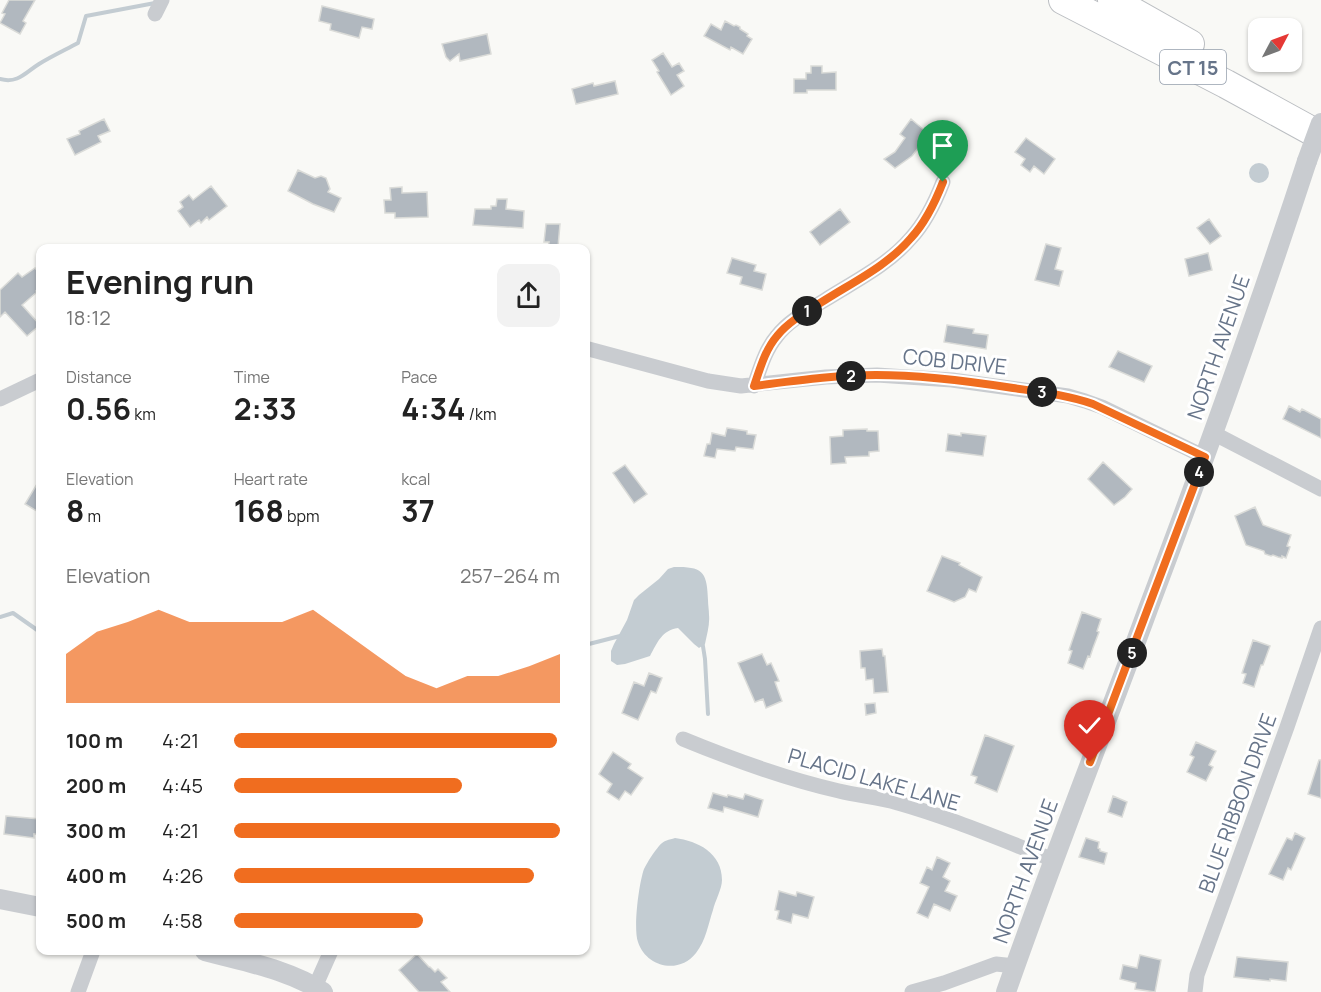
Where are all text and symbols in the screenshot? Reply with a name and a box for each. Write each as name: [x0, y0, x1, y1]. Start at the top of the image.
north arrow: [1248, 18, 1302, 72]
map controls: [1248, 18, 1302, 72]
road number: CT 15: [1160, 50, 1226, 84]
pin: [917, 120, 968, 182]
icon: arrive: [926, 129, 959, 162]
text: Evening run: [66, 259, 254, 304]
button: share: [497, 264, 560, 327]
street label: NORTH AVENUE: [1180, 271, 1256, 423]
pin: 1: [792, 296, 822, 326]
text: 1: [803, 300, 811, 322]
text: 18:12: [66, 304, 111, 331]
street label: COB DRIVE: [902, 342, 1008, 380]
pin: 2: [836, 361, 866, 391]
text: 2: [846, 365, 856, 387]
text: Distance: [66, 366, 132, 388]
text: Time: [234, 366, 270, 388]
text: Pace: [401, 366, 437, 388]
pin: 3: [1027, 377, 1057, 407]
text: 3: [1037, 381, 1047, 403]
text: 0.56: [66, 388, 131, 429]
text: 2:33: [234, 388, 297, 429]
text: 4:34: [401, 388, 466, 429]
text: km: [131, 403, 156, 425]
text: /km: [466, 403, 496, 425]
pin: 4: [1184, 457, 1214, 487]
text: 4: [1194, 461, 1204, 483]
text: Elevation: [66, 468, 134, 490]
text: Heart rate: [234, 468, 308, 490]
text: kcal: [401, 468, 431, 490]
text: 8: [66, 490, 84, 531]
text: 168: [234, 490, 284, 531]
text: 37: [401, 490, 435, 531]
text: m: [84, 505, 101, 527]
text: bpm: [284, 505, 320, 527]
text: Elevation: [66, 562, 150, 589]
text: 257–264 m: [460, 562, 560, 589]
pin: 5: [1117, 638, 1147, 668]
text: 5: [1127, 642, 1137, 664]
pin: [1064, 700, 1115, 762]
icon: check: [1073, 709, 1106, 742]
street label: BLUE RIBBON DRIVE: [1192, 709, 1282, 897]
text: 100 m: [66, 727, 123, 754]
text: 4:21: [162, 727, 199, 754]
street label: PLACID LAKE LANE: [785, 741, 963, 817]
text: 200 m: [66, 772, 126, 799]
text: 4:45: [162, 772, 203, 799]
street label: NORTH AVENUE: [986, 795, 1064, 947]
text: 300 m: [66, 817, 126, 844]
text: 4:21: [162, 817, 199, 844]
text: 400 m: [66, 862, 126, 889]
text: 4:26: [162, 862, 204, 889]
text: 500 m: [66, 907, 126, 934]
text: 4:58: [162, 907, 203, 934]

